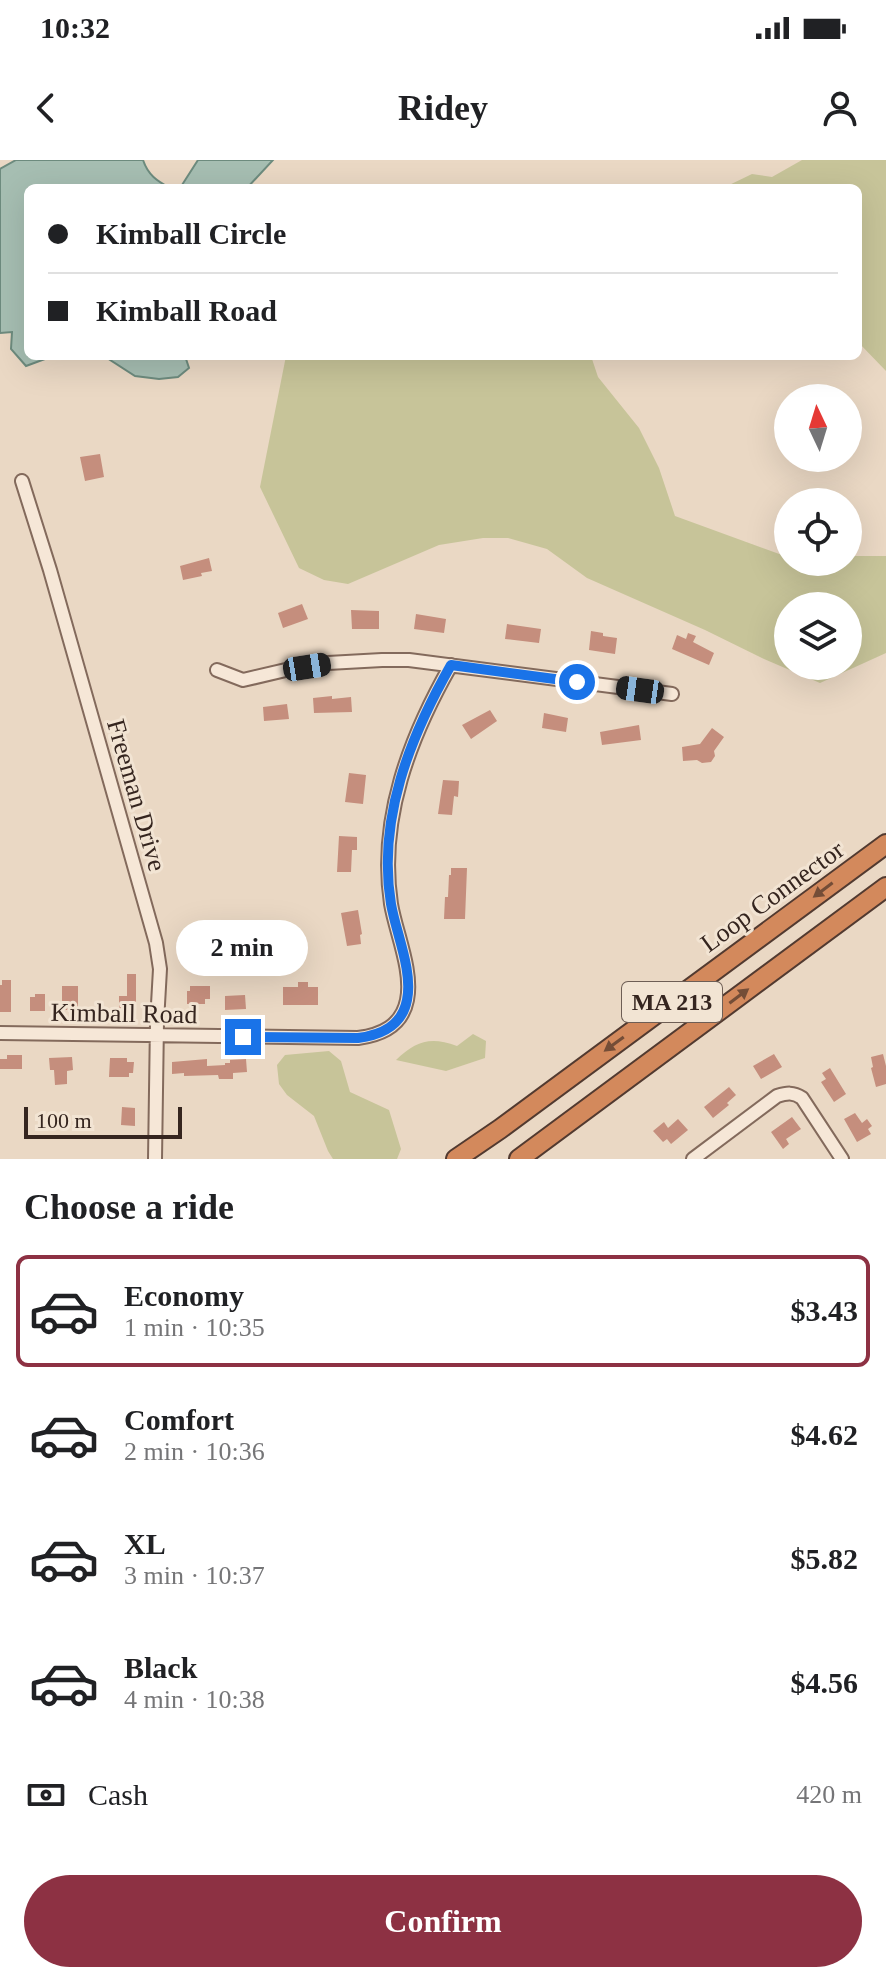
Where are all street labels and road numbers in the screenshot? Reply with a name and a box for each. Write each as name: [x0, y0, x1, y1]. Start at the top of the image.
street label: Freeman Drive: [101, 716, 172, 874]
street label: Loop Connector: [695, 835, 850, 958]
road number: MA 213: [622, 982, 722, 1022]
street label: Kimball Road: [50, 998, 198, 1029]

